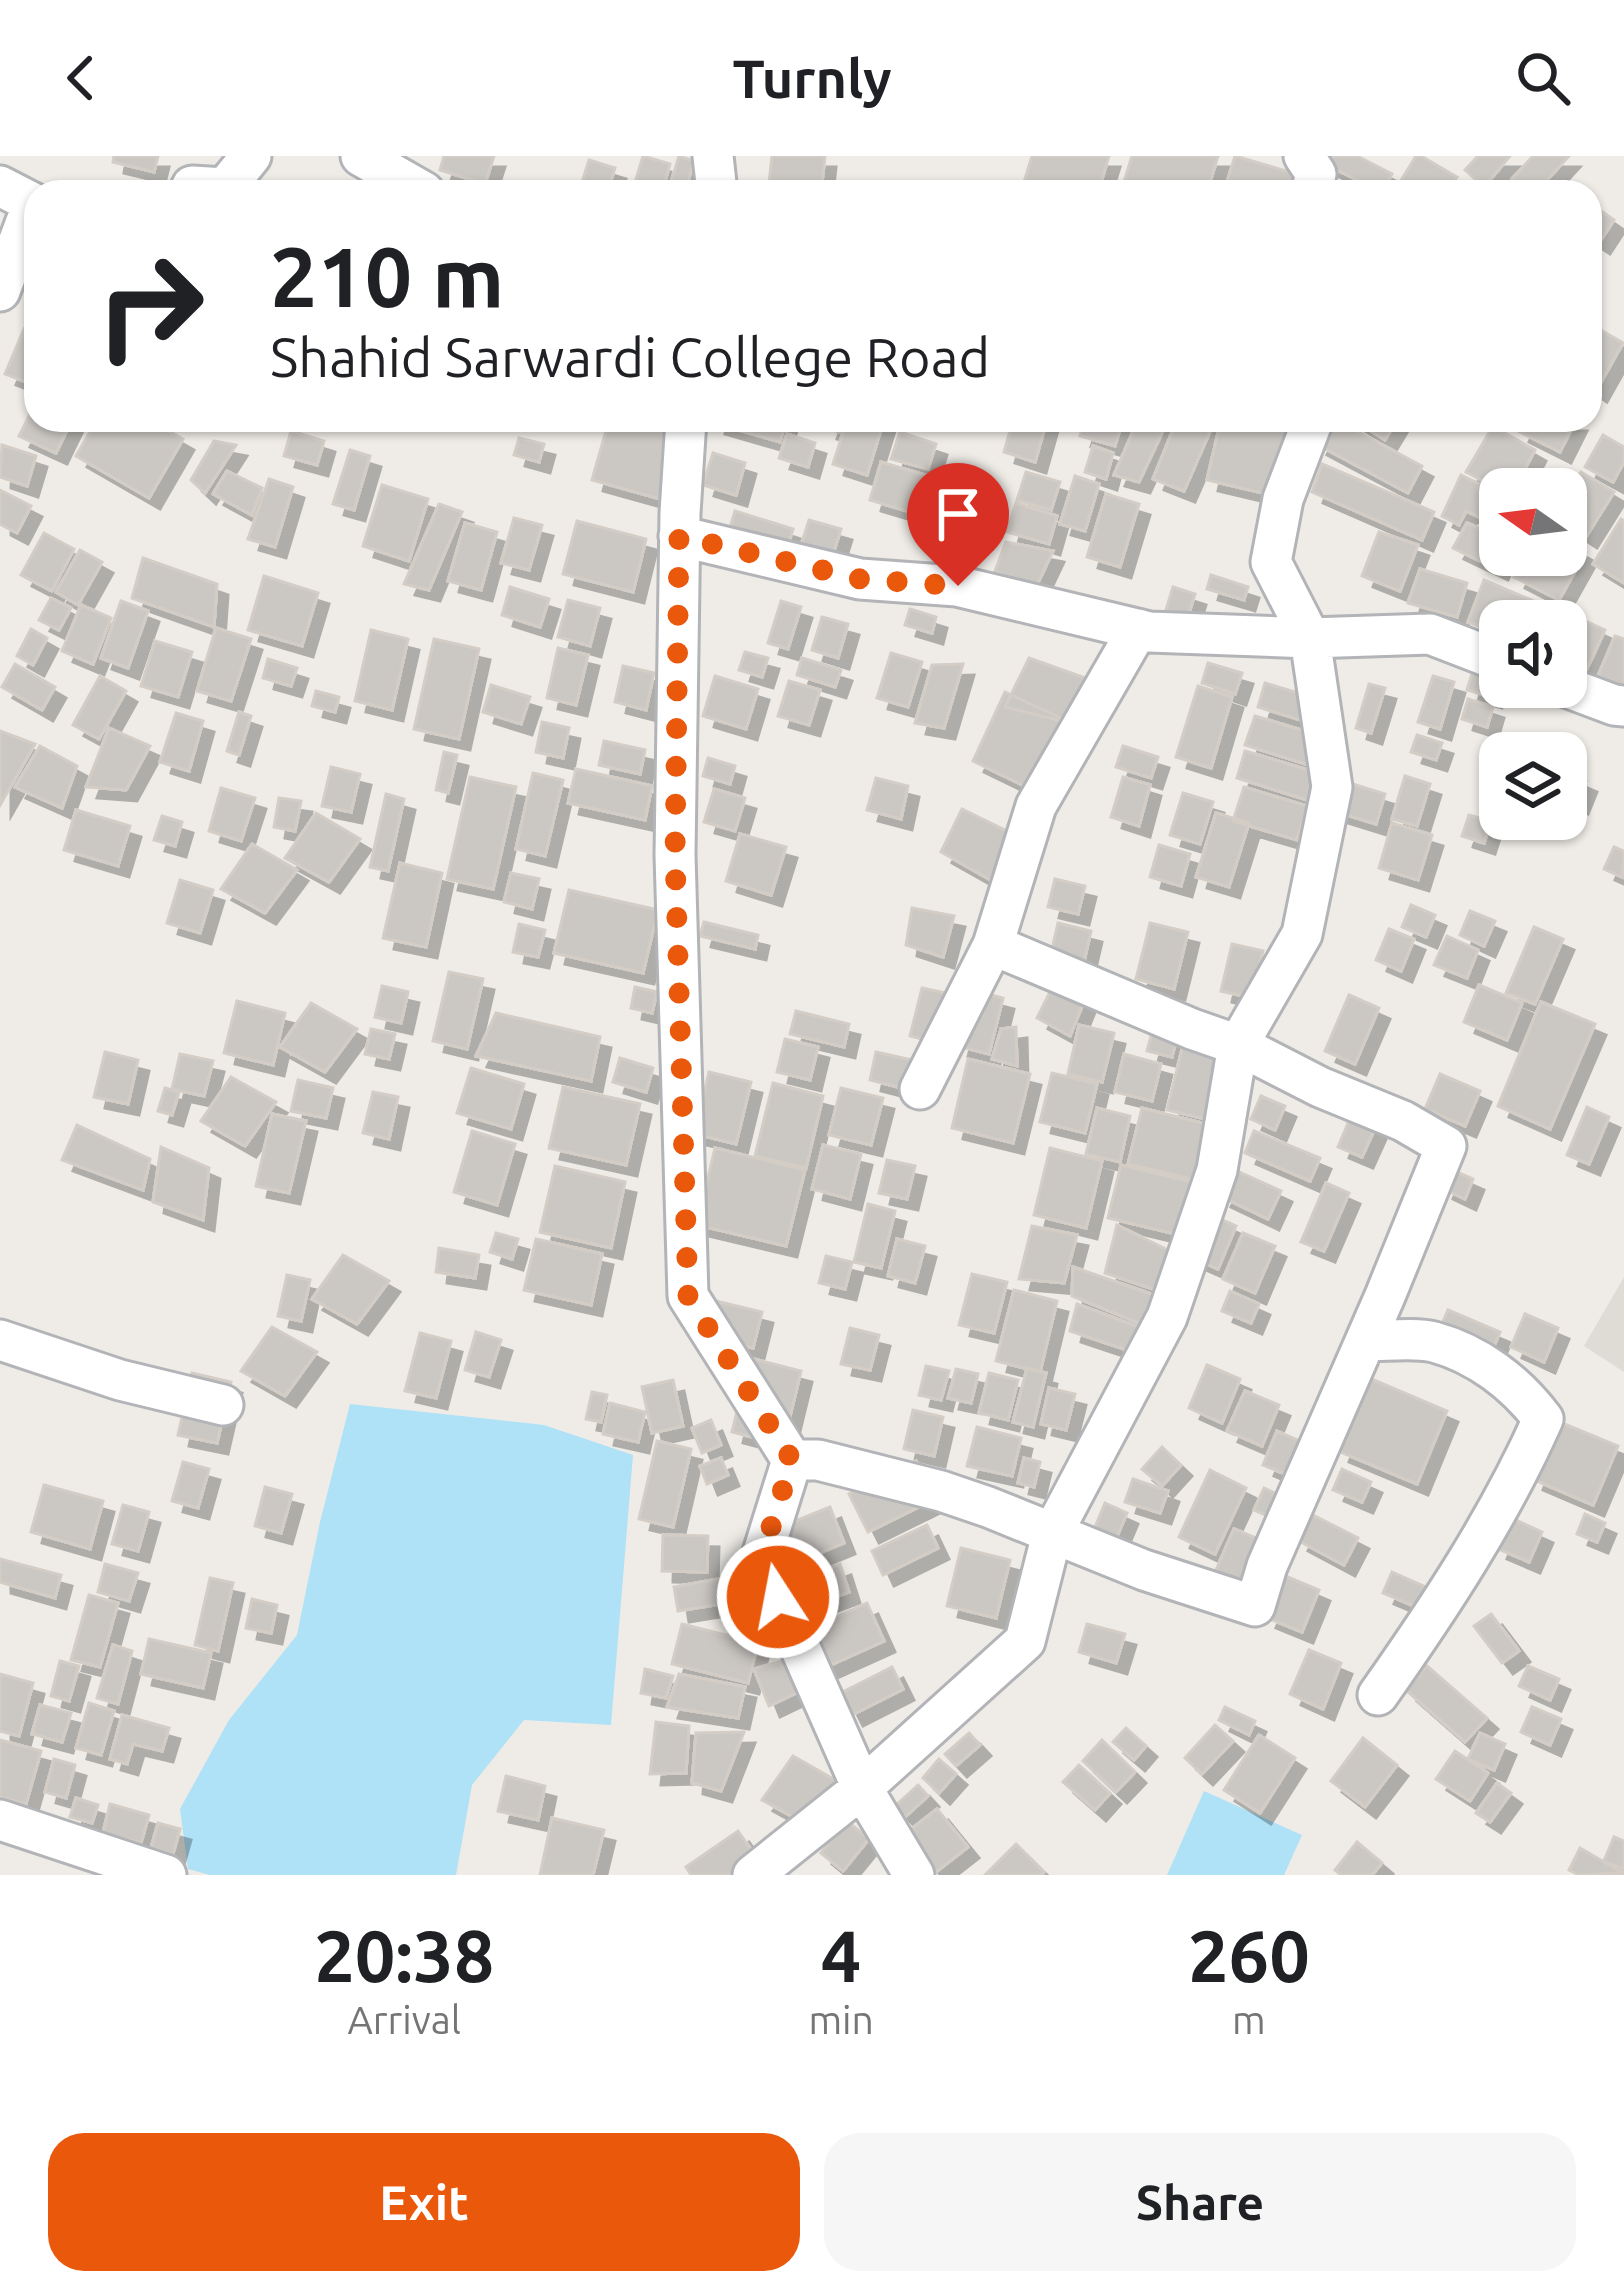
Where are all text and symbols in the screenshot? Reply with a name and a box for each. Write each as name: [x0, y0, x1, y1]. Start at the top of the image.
icon: back: [48, 45, 114, 111]
icon: search: [1510, 45, 1576, 111]
text: Turnly: [732, 48, 892, 108]
icon: right: [72, 228, 228, 384]
text: 210 m: [270, 229, 504, 323]
text: Shahid Sarwardi College Road: [270, 327, 990, 387]
pin: [907, 463, 1009, 586]
north arrow: [1479, 468, 1587, 576]
map controls: [1479, 468, 1587, 840]
icon: arrive: [925, 481, 991, 547]
button: sound: [1479, 600, 1587, 708]
button: layers: [1479, 732, 1587, 840]
position arrow: [715, 1534, 841, 1660]
text: 20:38: [314, 1915, 494, 1996]
text: 4: [821, 1915, 861, 1996]
text: 260: [1188, 1915, 1310, 1996]
text: Arrival: [347, 1998, 461, 2041]
text: min: [808, 1998, 874, 2041]
text: m: [1232, 1998, 1266, 2041]
button: Exit: [48, 2133, 800, 2271]
button: Share: [824, 2133, 1576, 2271]

